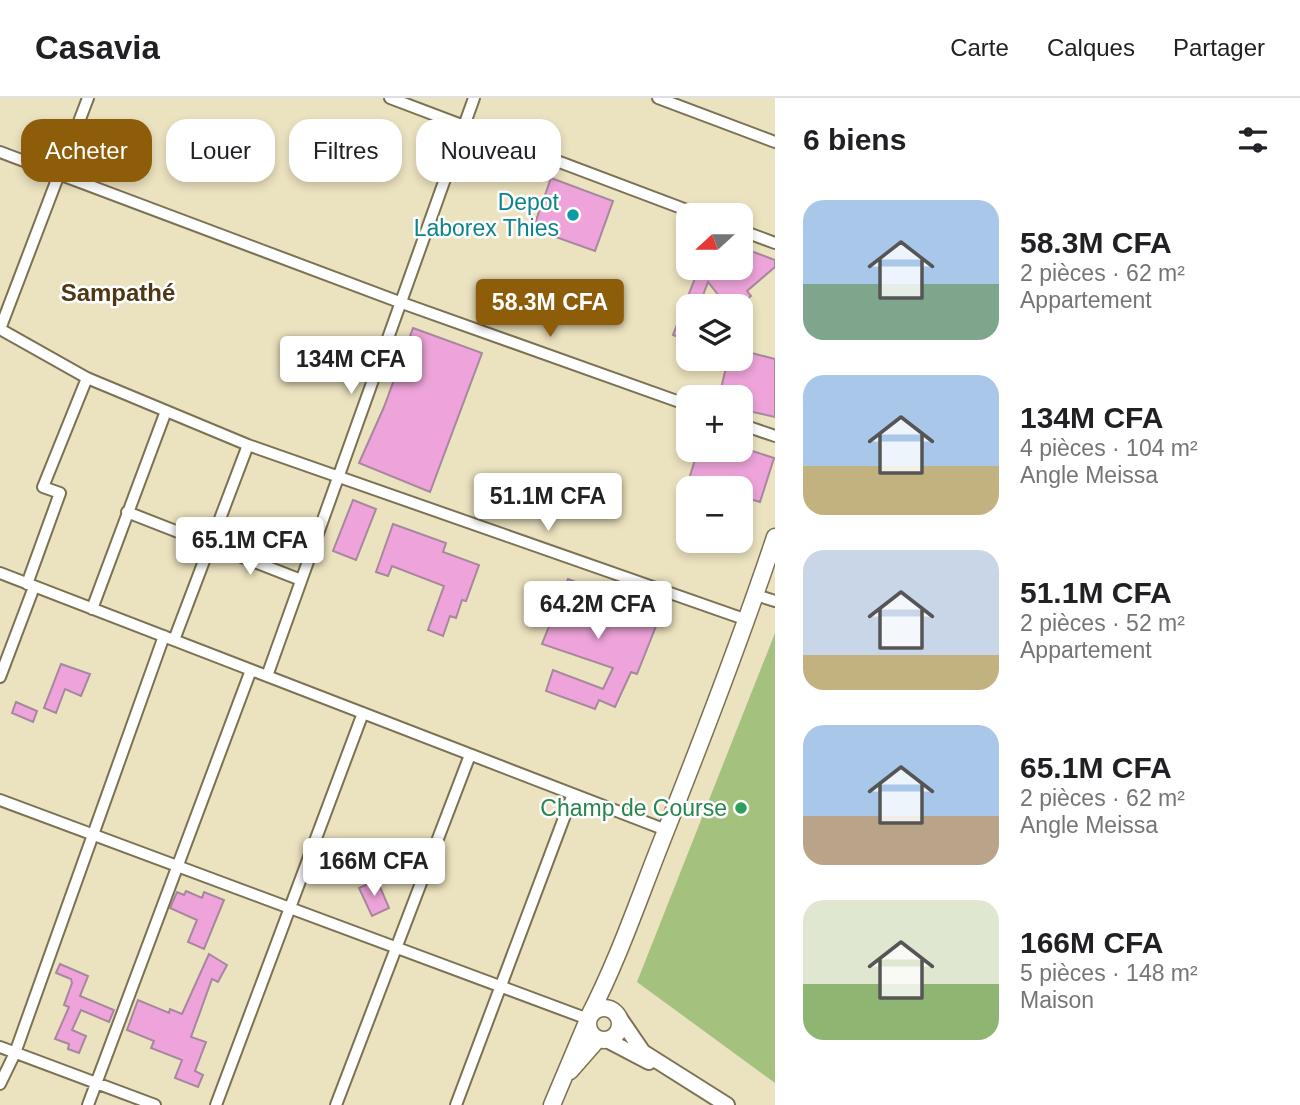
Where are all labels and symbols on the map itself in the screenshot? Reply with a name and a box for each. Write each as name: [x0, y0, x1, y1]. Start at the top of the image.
place label: Depot Laborex Thies: [414, 189, 560, 241]
north arrow: [676, 203, 752, 280]
marker: Depot Laborex Thies: [565, 207, 581, 223]
district label: Sampathé: [61, 279, 175, 306]
pin: 58.3M CFA: [470, 280, 630, 339]
pin: 134M CFA: [279, 336, 423, 396]
pin: 51.1M CFA: [468, 474, 628, 533]
pin: 65.1M CFA: [170, 518, 330, 577]
pin: 64.2M CFA: [518, 582, 678, 641]
place label: Champ de Course: [540, 795, 727, 821]
marker: Champ de Course: [733, 800, 749, 816]
pin: 166M CFA: [302, 838, 446, 898]

